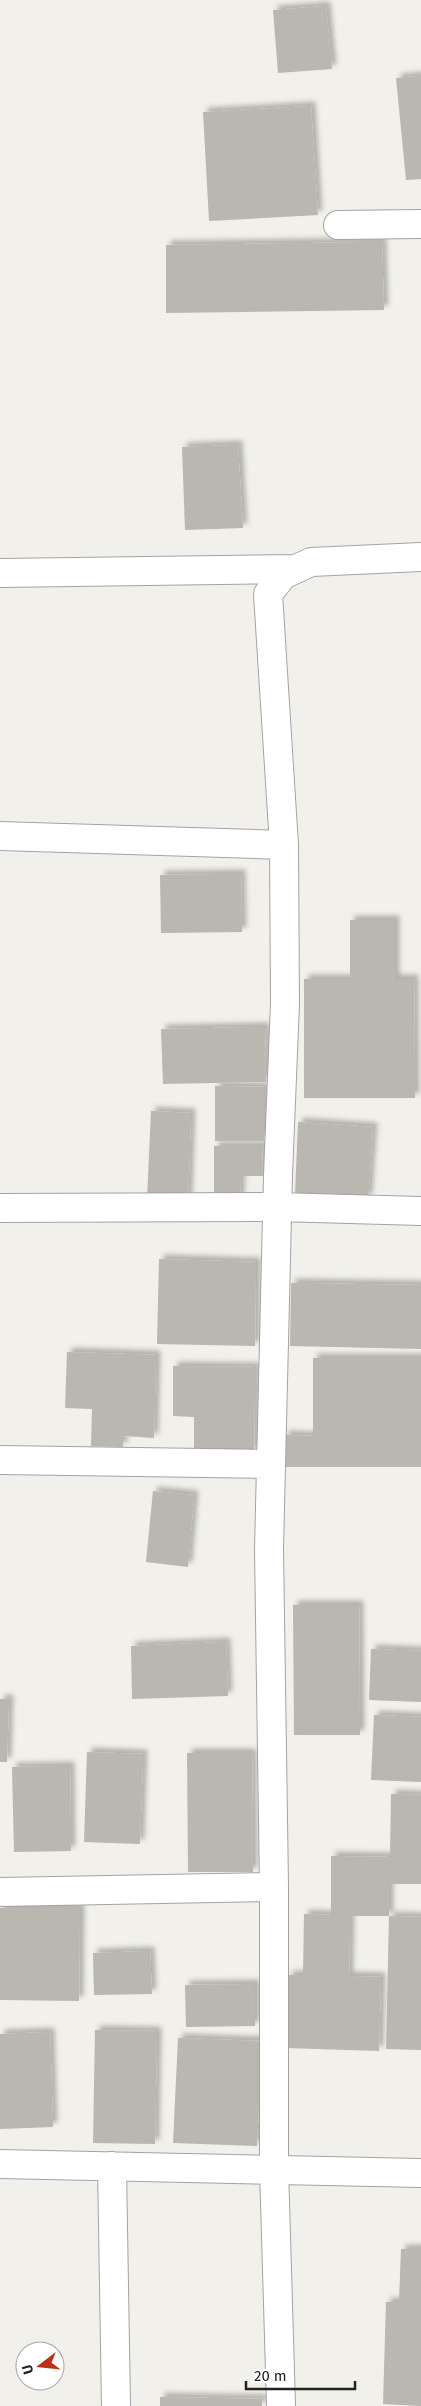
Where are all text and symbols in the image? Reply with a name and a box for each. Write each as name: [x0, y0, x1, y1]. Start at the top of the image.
north arrow: [15, 2341, 65, 2391]
scale bar: [246, 2358, 355, 2390]
text: U: [19, 2363, 37, 2376]
text: 20 m: [254, 2367, 287, 2385]

